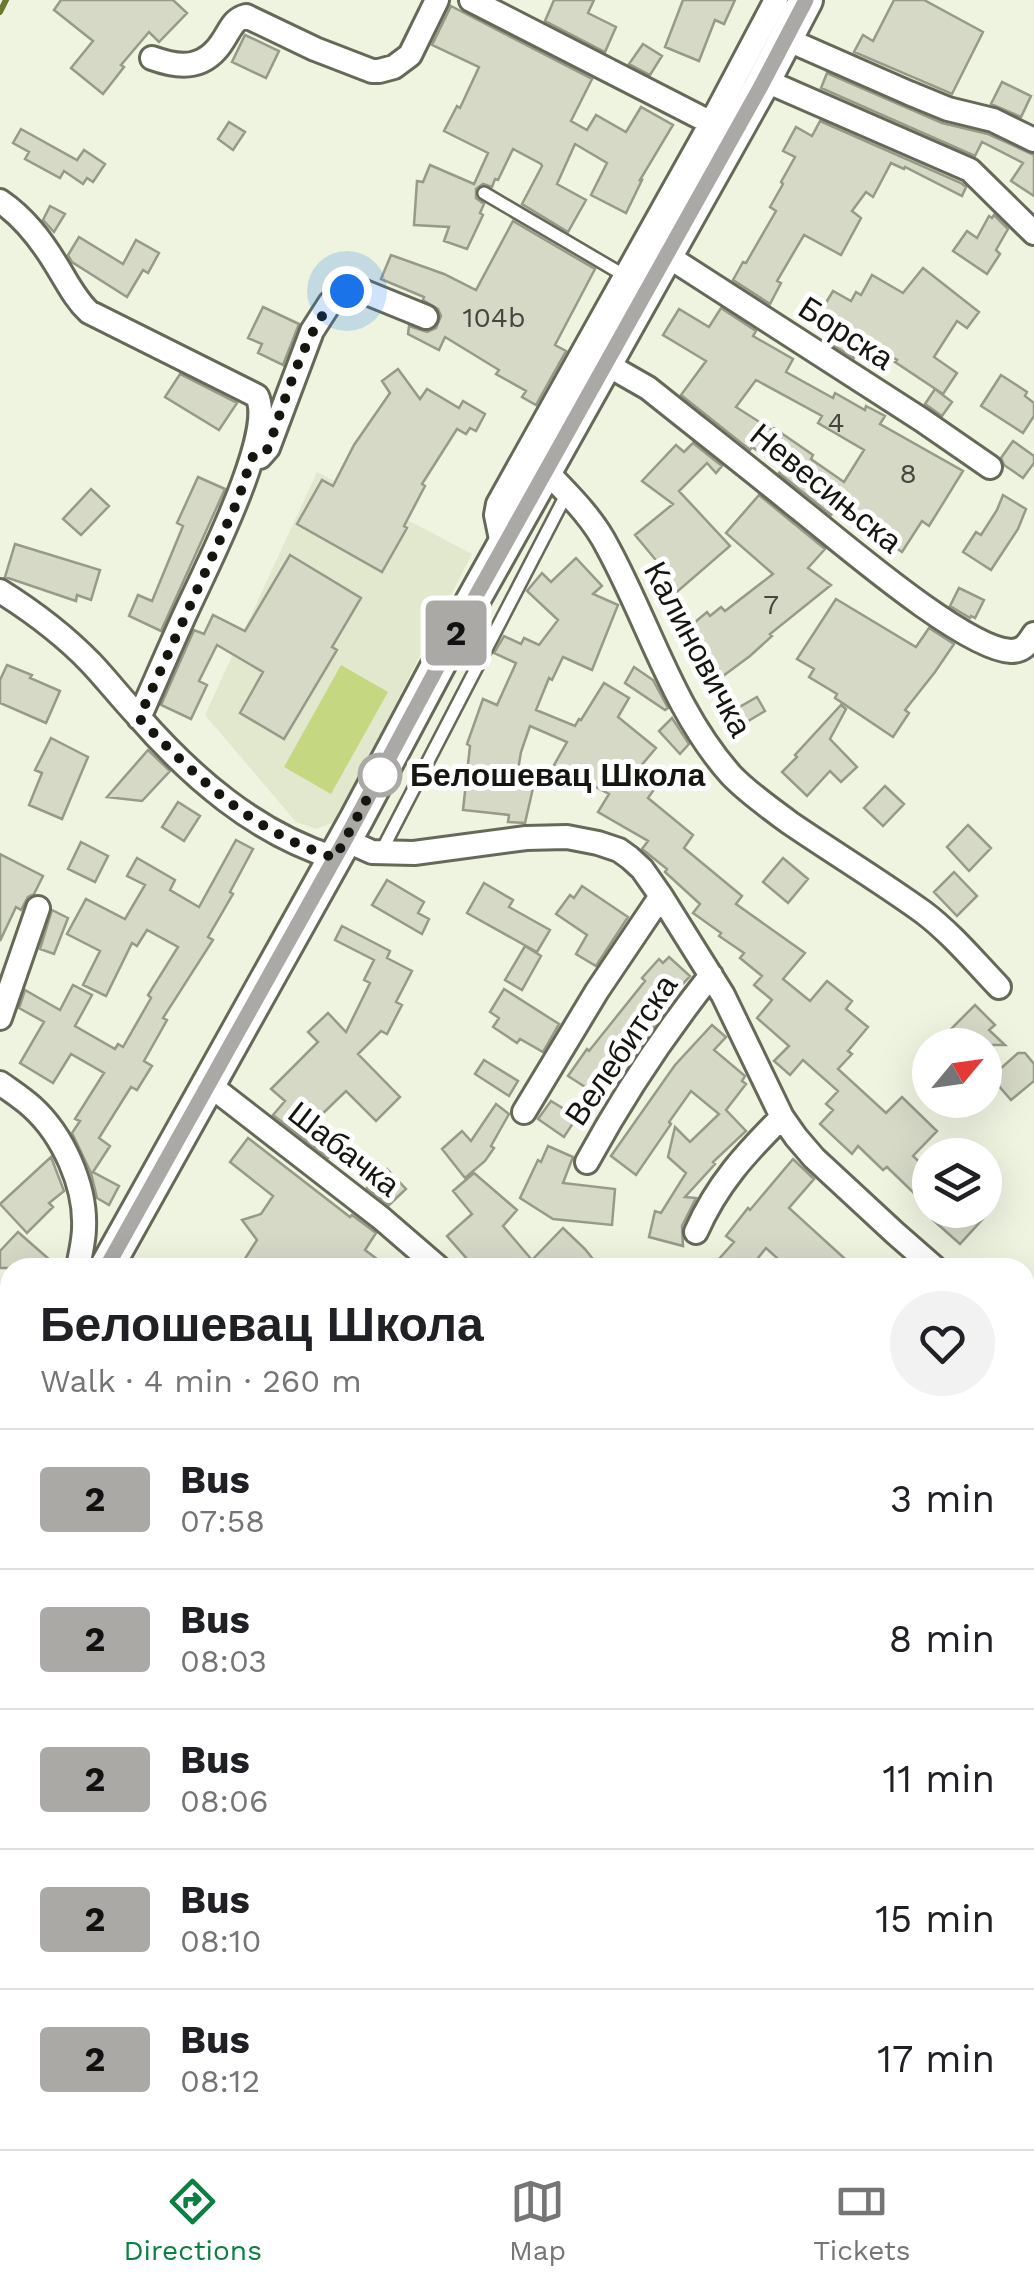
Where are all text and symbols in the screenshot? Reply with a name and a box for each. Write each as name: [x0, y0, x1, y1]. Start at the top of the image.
your location: [322, 266, 372, 316]
street label: Борска: [792, 288, 901, 378]
house number: 104b: [462, 301, 526, 334]
house number: 4: [827, 406, 845, 439]
street label: Невесињска: [743, 415, 910, 561]
house number: 8: [899, 457, 917, 490]
street label: Калиновичка: [636, 555, 760, 743]
house number: 7: [763, 588, 779, 621]
line badge: 2: [424, 600, 488, 666]
text: 2: [446, 612, 466, 654]
marker: Белошевац Школа: [359, 754, 401, 796]
place label: Белошевац Школа: [410, 756, 705, 794]
street label: Велебитска: [557, 967, 685, 1132]
north arrow: [912, 1028, 1002, 1118]
map controls: [912, 1028, 1002, 1228]
street label: Шабачка: [281, 1094, 407, 1204]
button: layers: [912, 1138, 1002, 1228]
button: heart: [890, 1291, 995, 1396]
text: Белошевац Школа: [40, 1296, 484, 1353]
text: Walk · 4 min · 260 m: [40, 1362, 362, 1400]
text: Bus: [180, 1458, 250, 1502]
text: 3 min: [890, 1477, 995, 1521]
text: 2: [85, 1478, 105, 1520]
text: 07:58: [180, 1502, 265, 1540]
text: Bus: [180, 1598, 250, 1642]
text: 8 min: [889, 1617, 995, 1661]
text: 2: [85, 1618, 105, 1660]
text: 08:03: [180, 1642, 267, 1680]
text: Bus: [180, 1738, 250, 1782]
text: 11 min: [883, 1757, 995, 1801]
text: 2: [85, 1758, 105, 1800]
text: 08:06: [180, 1782, 268, 1820]
text: Bus: [180, 1878, 250, 1922]
text: 15 min: [875, 1897, 995, 1941]
text: 2: [85, 1898, 105, 1940]
text: 08:10: [180, 1922, 261, 1960]
text: Bus: [180, 2018, 250, 2062]
text: 17 min: [877, 2037, 995, 2081]
text: 2: [85, 2038, 105, 2080]
text: 08:12: [180, 2062, 260, 2100]
tab: Directions: [124, 2174, 262, 2267]
tab: Map: [509, 2174, 566, 2267]
tab: Tickets: [813, 2174, 910, 2267]

